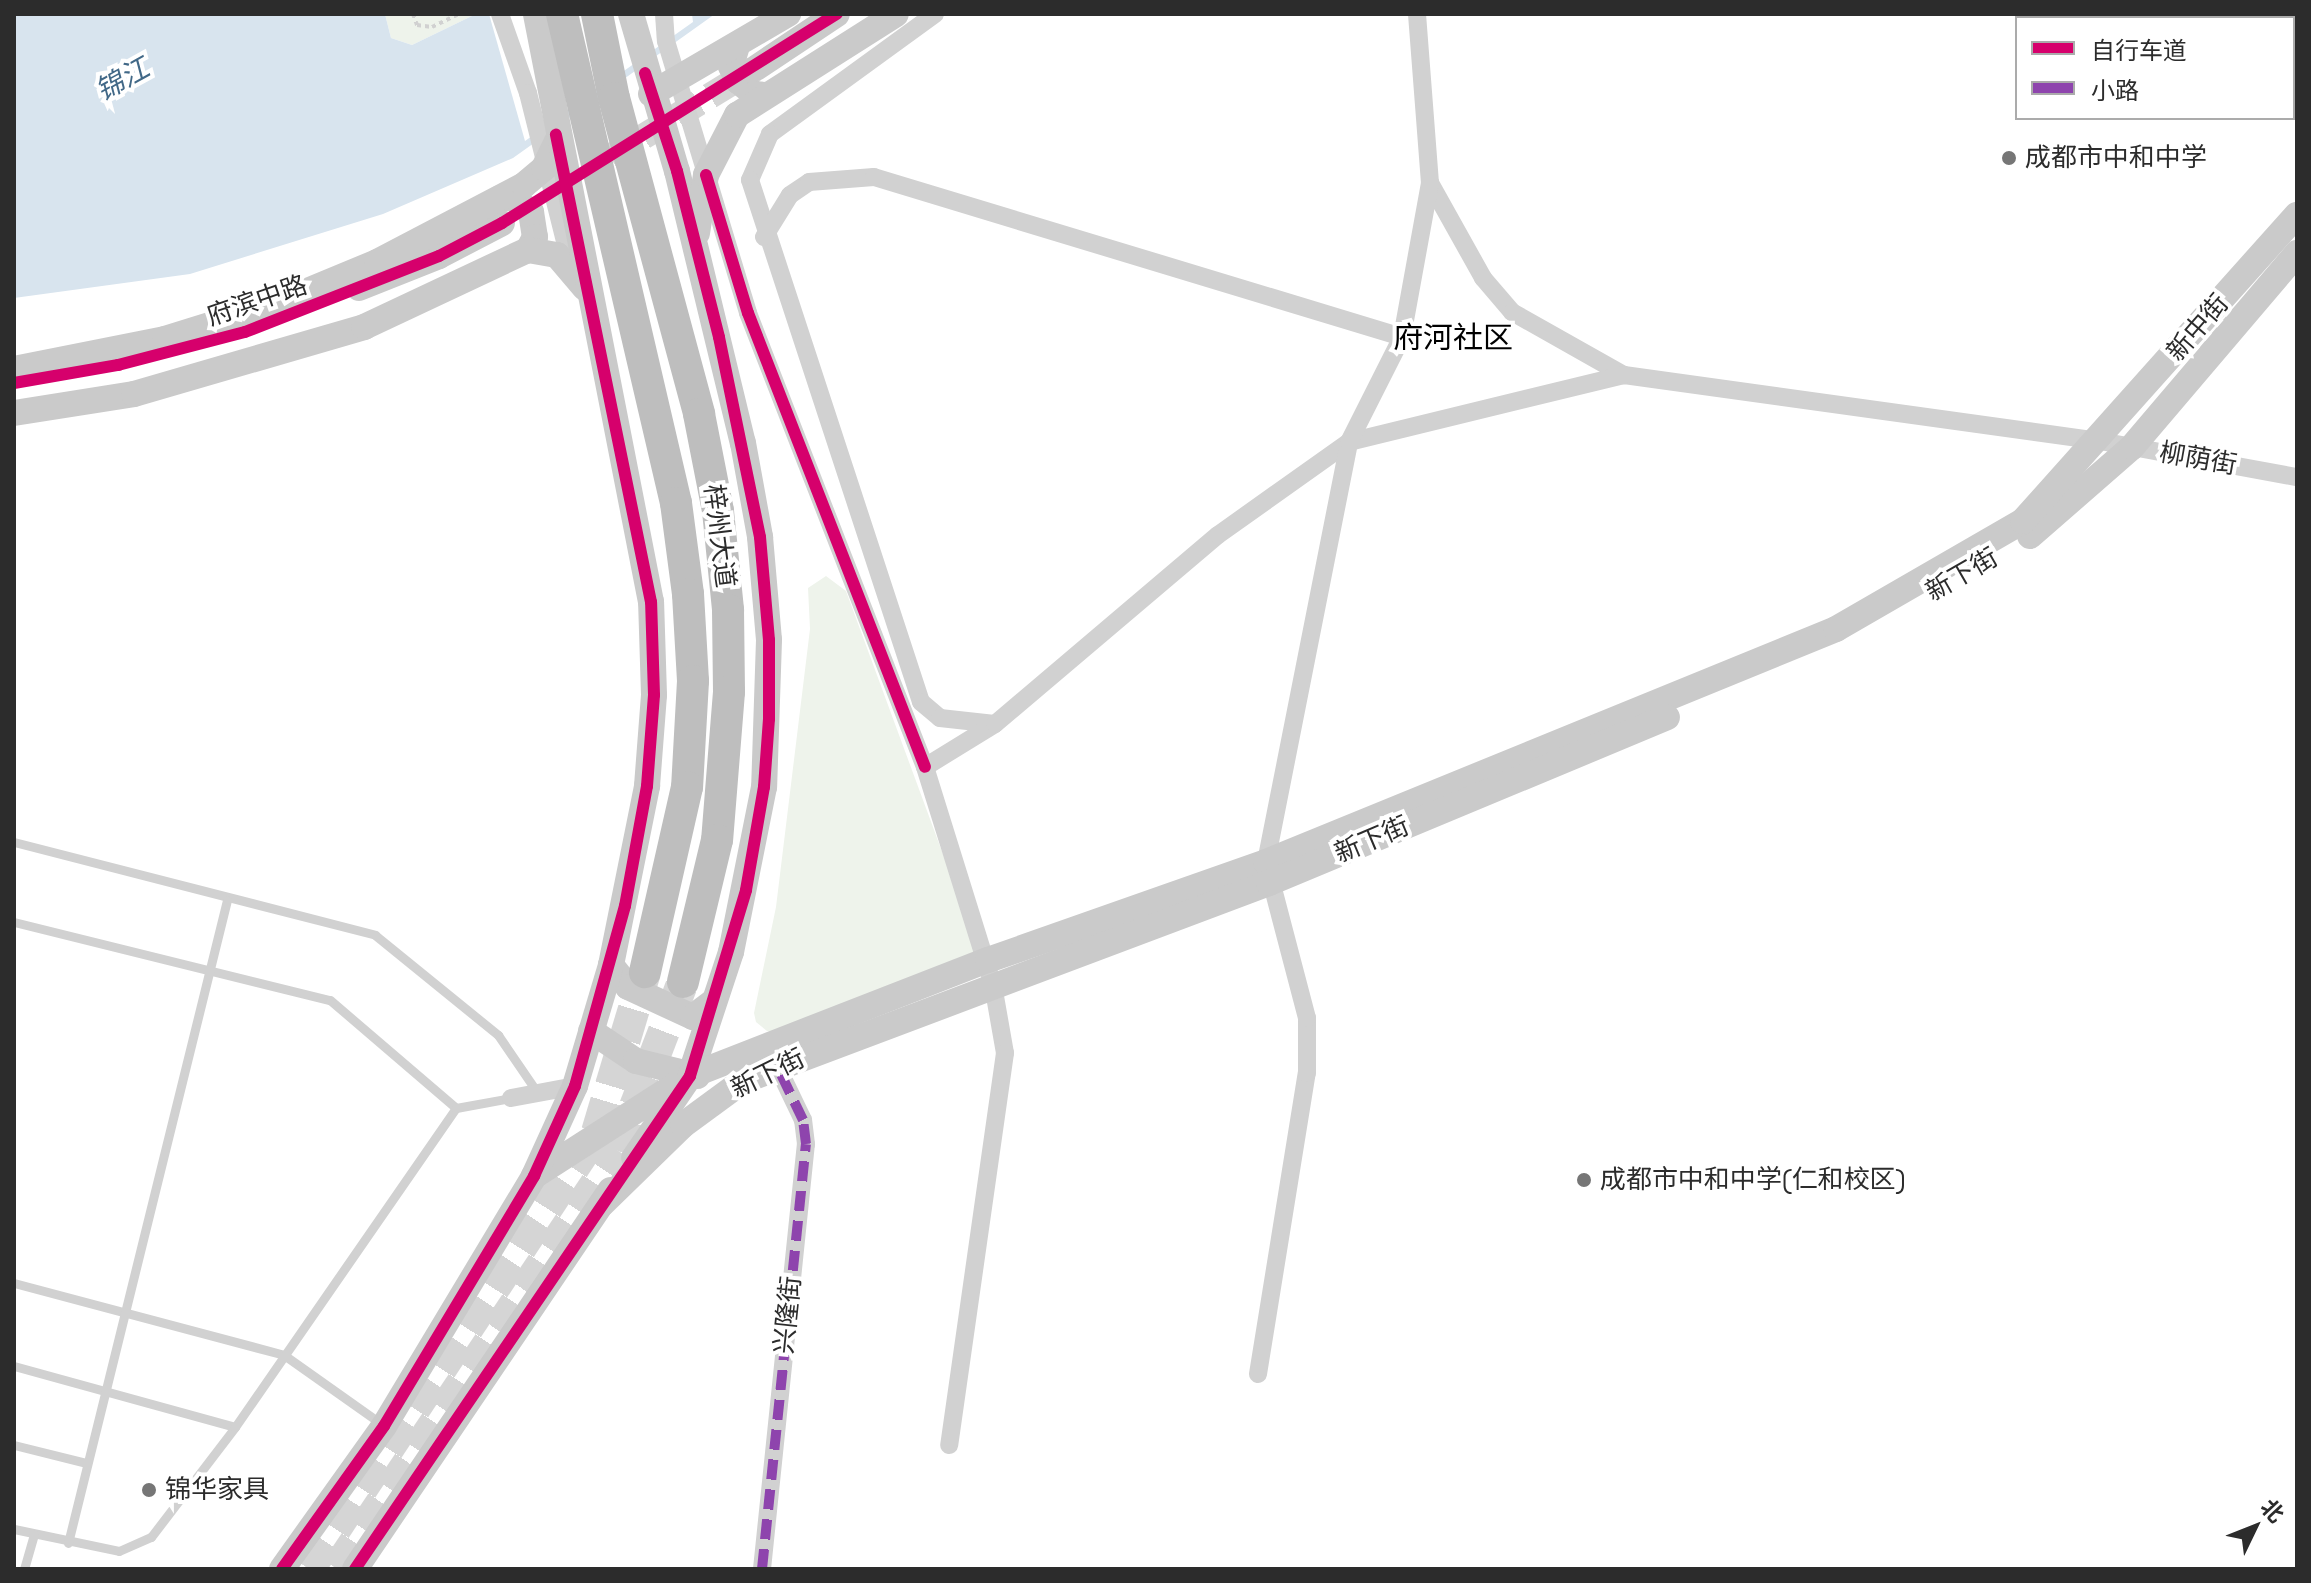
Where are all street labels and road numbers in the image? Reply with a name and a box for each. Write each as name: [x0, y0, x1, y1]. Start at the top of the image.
street label: 府滨中路: [203, 269, 311, 333]
street label: 新中街: [2161, 288, 2235, 368]
street label: 柳荫街: [2157, 437, 2239, 481]
street label: 梓州大道: [697, 482, 741, 590]
street label: 新下街: [1920, 542, 2004, 608]
street label: 新下街: [1330, 810, 1414, 870]
street label: 新下街: [726, 1043, 810, 1105]
street label: 兴隆街: [768, 1275, 808, 1355]

